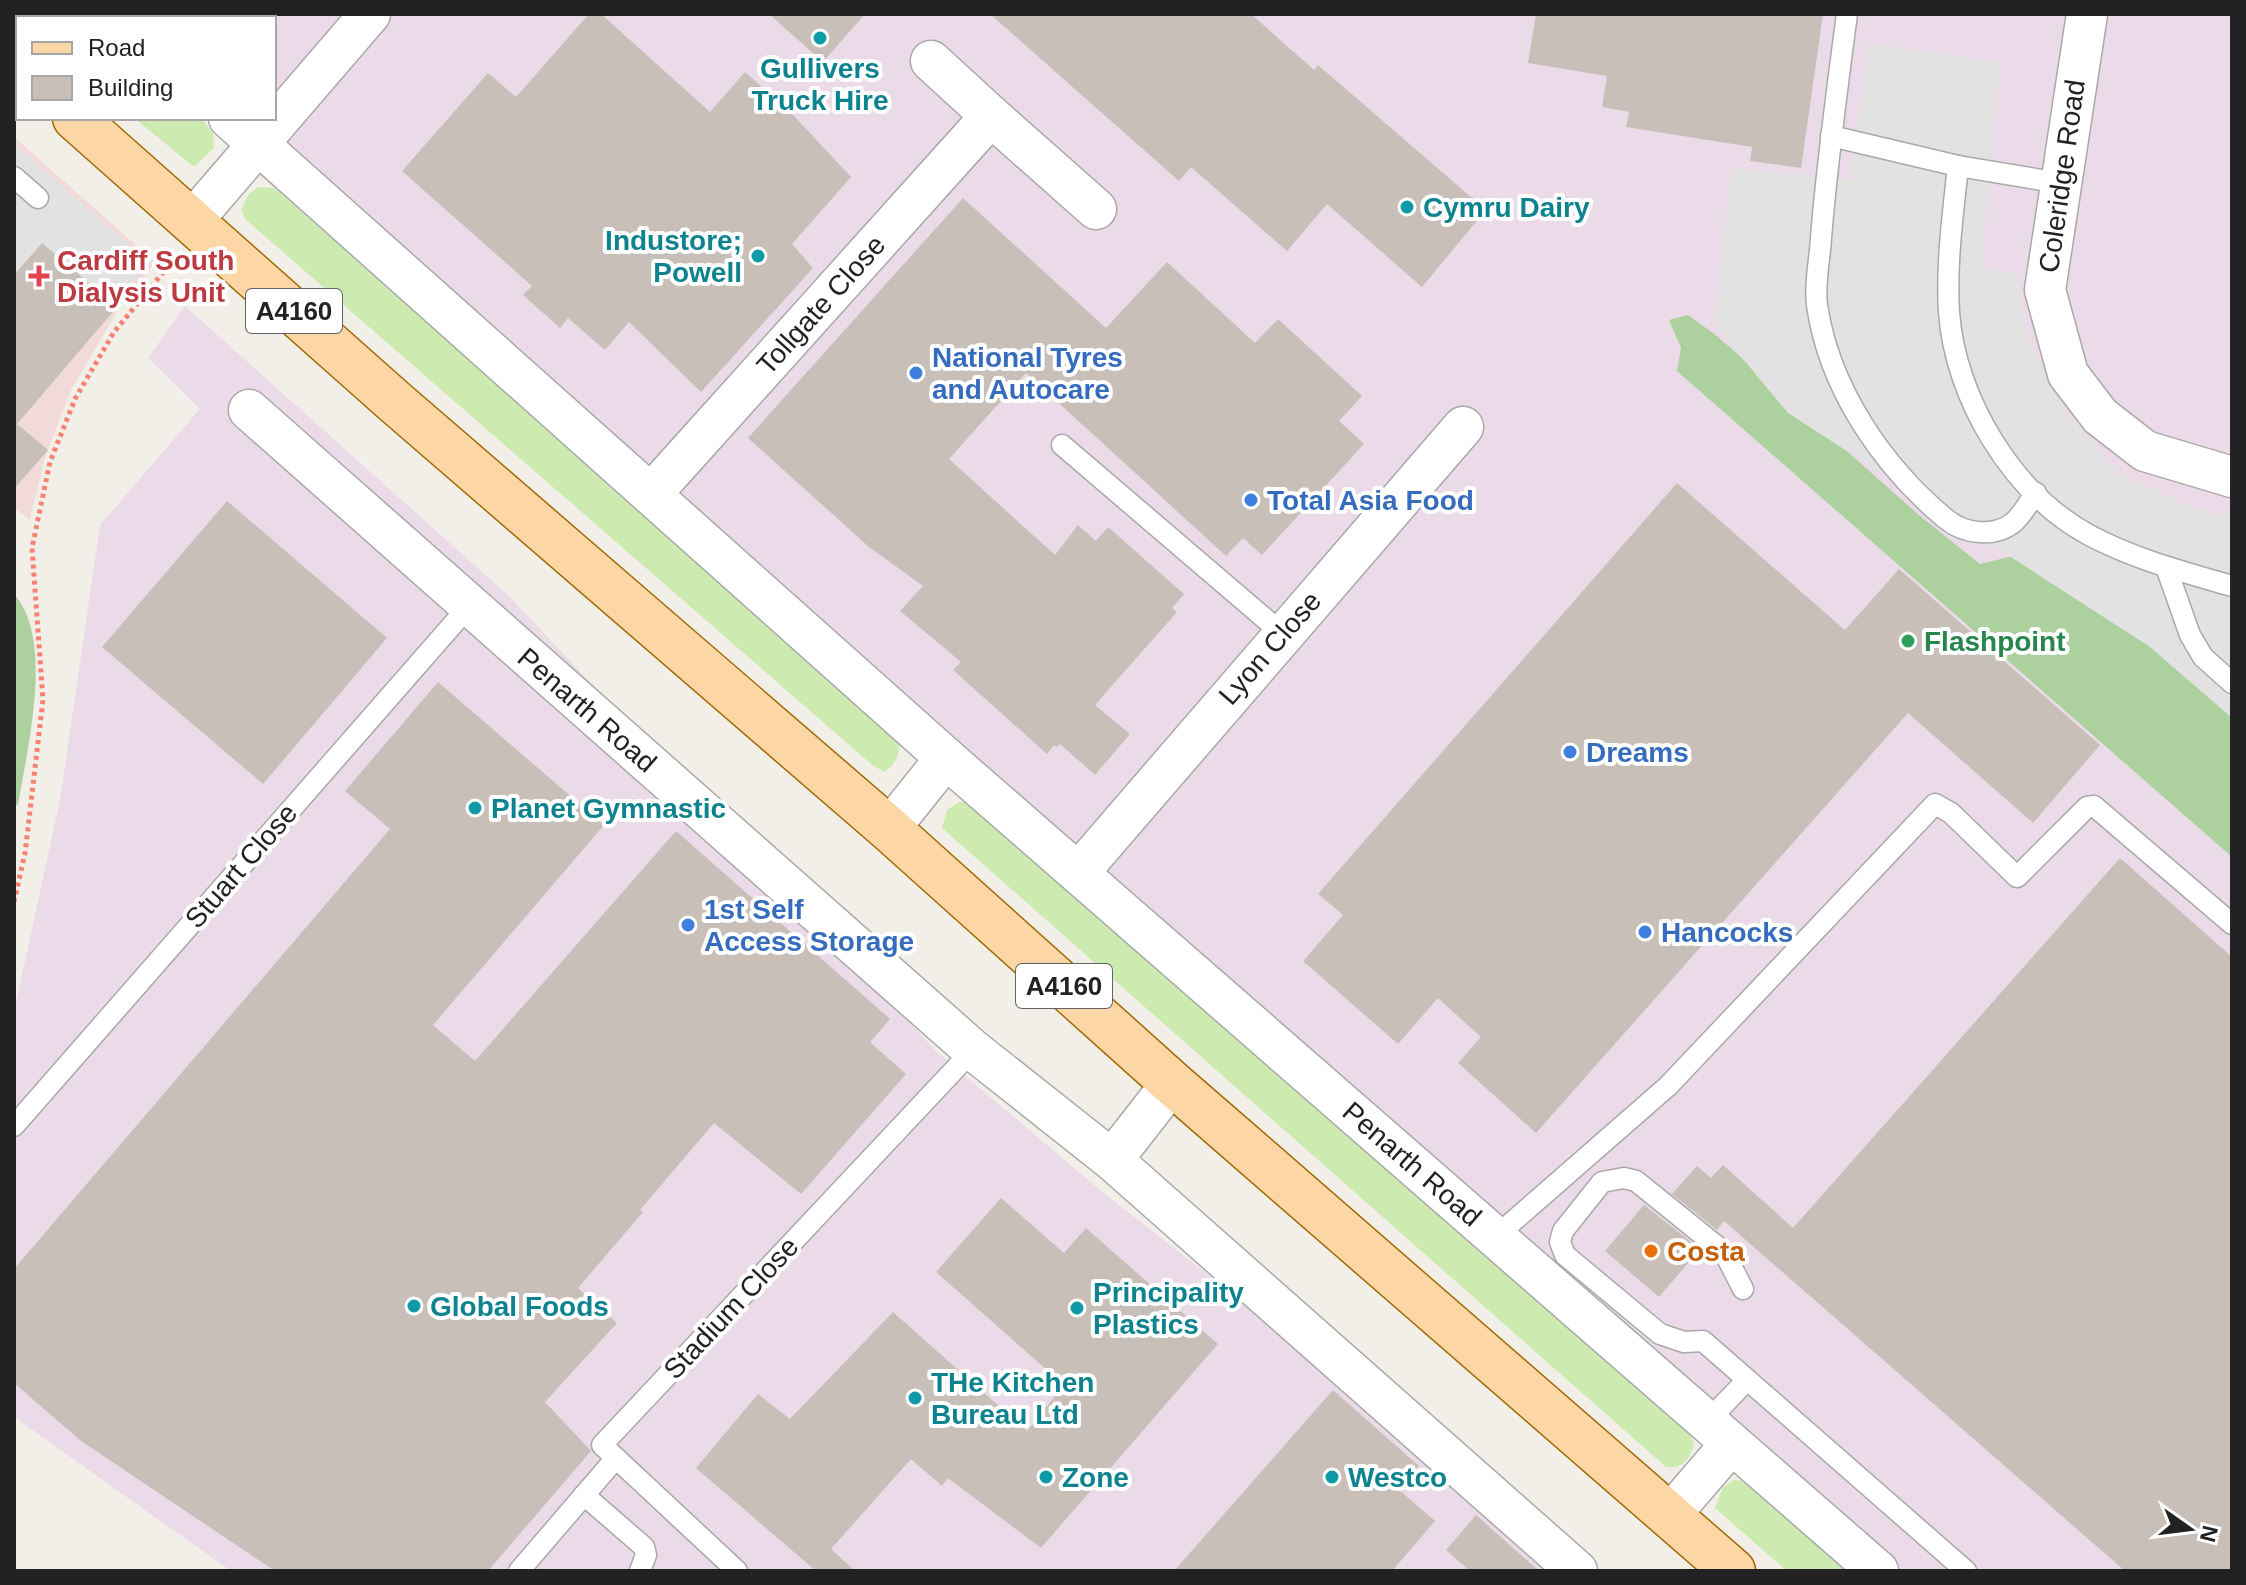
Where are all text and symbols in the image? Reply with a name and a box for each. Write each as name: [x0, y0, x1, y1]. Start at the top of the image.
legend: [16, 16, 276, 120]
marker: Gullivers Truck Hire: [811, 29, 829, 47]
text: Road: [88, 34, 145, 61]
place label: Gullivers Truck Hire: [752, 53, 888, 116]
text: Building: [88, 74, 173, 101]
street label: Coleridge Road: [2033, 78, 2091, 274]
place label: Cymru Dairy: [1423, 192, 1590, 223]
marker: Cymru Dairy: [1398, 198, 1416, 216]
place label: Industore; Powell: [605, 225, 742, 288]
street label: Tollgate Close: [751, 229, 891, 381]
place label: Cardiff South Dialysis Unit: [57, 245, 234, 308]
marker: Industore; Powell: [749, 247, 767, 265]
marker: Cardiff South Dialysis Unit: [28, 265, 50, 287]
road number: A4160: [246, 289, 342, 333]
place label: National Tyres and Autocare: [932, 342, 1123, 405]
marker: National Tyres and Autocare: [907, 364, 925, 382]
place label: Total Asia Food: [1267, 485, 1474, 516]
marker: Total Asia Food: [1242, 491, 1260, 509]
street label: Lyon Close: [1213, 585, 1327, 711]
place label: Flashpoint: [1924, 626, 2066, 657]
marker: Flashpoint: [1899, 632, 1917, 650]
street label: Penarth Road: [512, 642, 662, 778]
place label: Dreams: [1586, 737, 1689, 768]
marker: Dreams: [1561, 743, 1579, 761]
place label: Planet Gymnastic: [491, 793, 726, 824]
street label: Stuart Close: [179, 798, 303, 934]
marker: Planet Gymnastic: [466, 799, 484, 817]
place label: 1st Self Access Storage: [704, 894, 914, 957]
marker: 1st Self Access Storage: [679, 916, 697, 934]
place label: Hancocks: [1661, 917, 1793, 948]
marker: Hancocks: [1636, 923, 1654, 941]
road number: A4160: [1016, 964, 1112, 1008]
street label: Penarth Road: [1337, 1096, 1487, 1232]
street label: Stadium Close: [658, 1231, 804, 1385]
place label: Costa: [1667, 1236, 1745, 1267]
marker: Costa: [1642, 1242, 1660, 1260]
place label: Principality Plastics: [1093, 1277, 1244, 1340]
place label: Global Foods: [430, 1291, 609, 1322]
marker: Global Foods: [405, 1297, 423, 1315]
marker: Principality Plastics: [1068, 1299, 1086, 1317]
place label: THe Kitchen Bureau Ltd: [931, 1367, 1094, 1430]
marker: THe Kitchen Bureau Ltd: [906, 1389, 924, 1407]
place label: Zone: [1062, 1462, 1129, 1493]
place label: Westco: [1348, 1462, 1447, 1493]
marker: Zone: [1037, 1468, 1055, 1486]
marker: Westco: [1323, 1468, 1341, 1486]
north arrow: [2150, 1489, 2230, 1569]
text: N: [2195, 1523, 2223, 1544]

